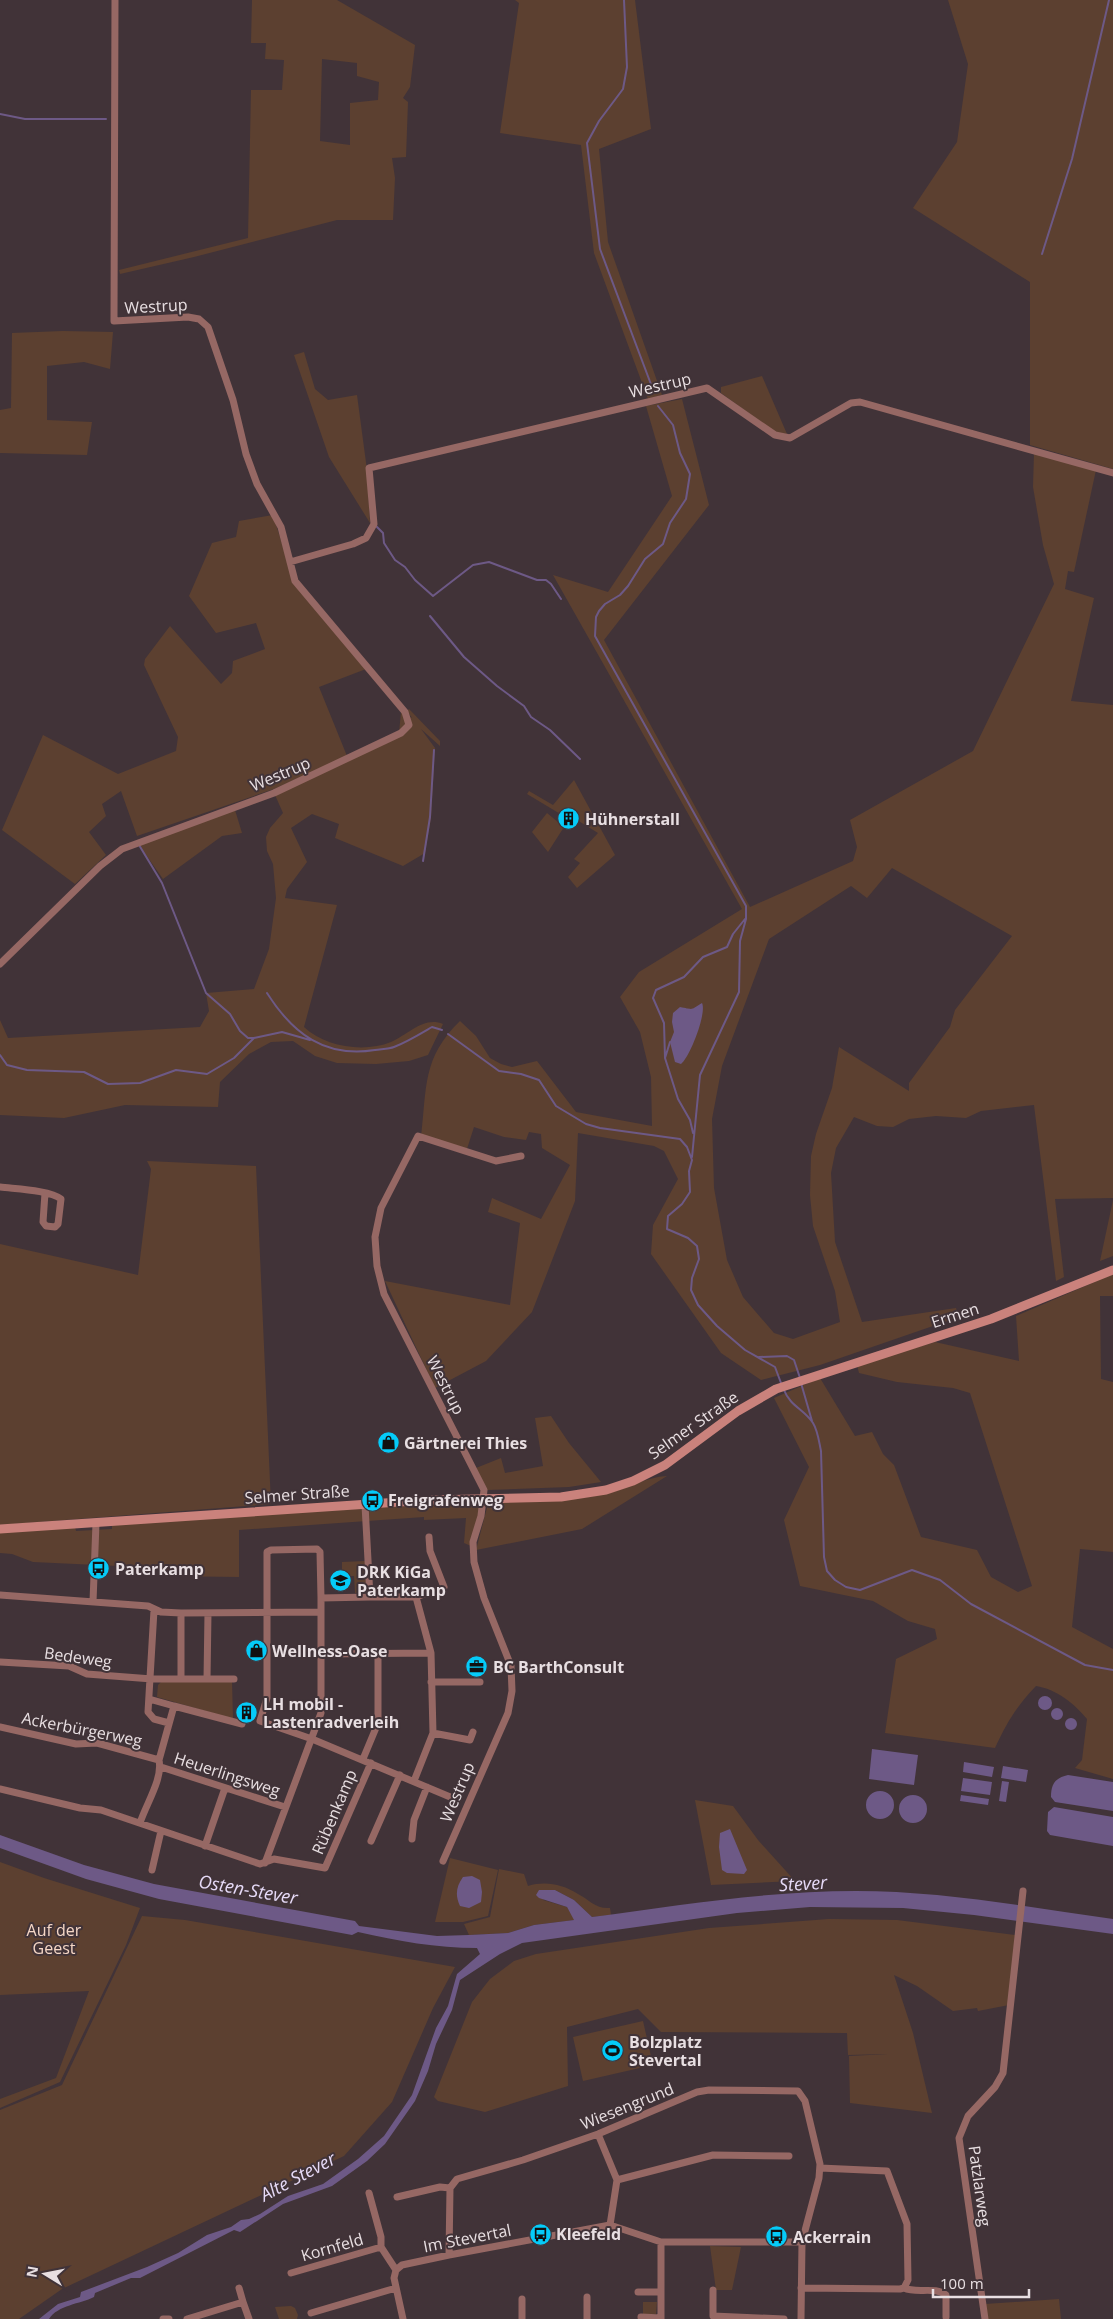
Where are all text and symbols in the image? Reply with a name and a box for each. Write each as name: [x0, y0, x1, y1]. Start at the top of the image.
street label: Westrup: [124, 293, 188, 319]
street label: Westrup: [627, 367, 693, 403]
street label: Westrup: [247, 752, 313, 796]
building icon: Hühnerstall: [557, 807, 581, 831]
place label: Hühnerstall: [585, 808, 680, 830]
street label: Ermen: [928, 1297, 982, 1333]
street label: Westrup: [422, 1352, 470, 1418]
street label: Selmer Straße: [644, 1386, 742, 1464]
shop icon: Gärtnerei Thies: [376, 1431, 400, 1455]
place label: Gärtnerei Thies: [404, 1432, 527, 1454]
street label: Selmer Straße: [244, 1479, 350, 1509]
bus stop icon: Freigrafenweg: [360, 1488, 384, 1512]
place label: Freigrafenweg: [388, 1489, 503, 1511]
bus stop icon: Paterkamp: [87, 1557, 111, 1581]
place label: Paterkamp: [115, 1558, 204, 1580]
place label: DRK KiGa Paterkamp: [357, 1561, 446, 1601]
school or university icon: DRK KiGa Paterkamp: [329, 1569, 353, 1593]
shop icon: Wellness-Oase: [244, 1639, 268, 1663]
place label: Wellness-Oase: [272, 1640, 388, 1662]
street label: Bedeweg: [43, 1641, 114, 1673]
office icon: BC BarthConsult: [465, 1655, 489, 1679]
place label: BC BarthConsult: [493, 1656, 624, 1678]
place label: LH mobil - Lastenradverleih: [263, 1693, 399, 1733]
building icon: LH mobil - Lastenradverleih: [235, 1701, 259, 1725]
street label: Ackerbürgerweg: [20, 1707, 144, 1752]
street label: Heuerlingsweg: [171, 1746, 283, 1802]
street label: Westrup: [435, 1759, 479, 1825]
street label: Rübenkamp: [306, 1766, 362, 1858]
water label: Osten-Stever: [197, 1869, 300, 1910]
water label: Stever: [778, 1870, 829, 1896]
park label: Auf der Geest: [27, 1919, 82, 1959]
place label: Bolzplatz Stevertal: [629, 2031, 702, 2071]
sports icon: Bolzplatz Stevertal: [601, 2039, 625, 2063]
street label: Wiesengrund: [577, 2077, 677, 2135]
street label: Patzlarweg: [963, 2144, 997, 2228]
water label: Alte Stever: [254, 2146, 340, 2207]
street label: Im Stevertal: [421, 2219, 513, 2257]
bus stop icon: Kleefeld: [528, 2222, 552, 2246]
place label: Kleefeld: [556, 2223, 621, 2245]
bus stop icon: Ackerrain: [765, 2225, 789, 2249]
place label: Ackerrain: [793, 2226, 871, 2248]
street label: Kornfeld: [298, 2228, 366, 2266]
north arrow: [20, 2249, 70, 2299]
text: N: [21, 2264, 42, 2279]
scale bar: [933, 2266, 1029, 2298]
text: 100 m: [940, 2273, 984, 2293]

